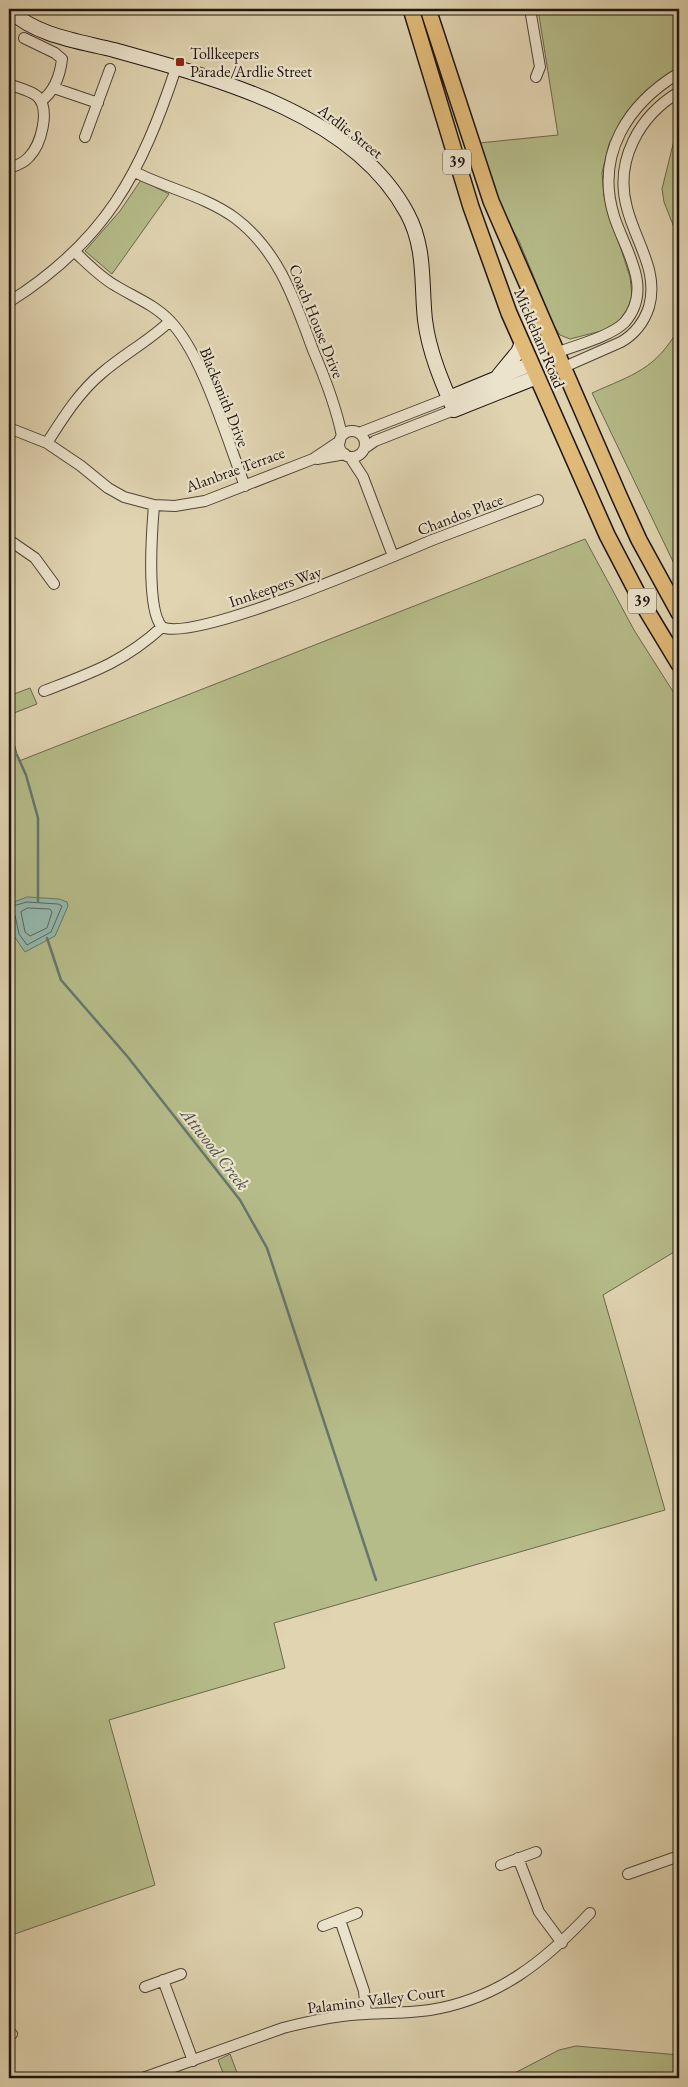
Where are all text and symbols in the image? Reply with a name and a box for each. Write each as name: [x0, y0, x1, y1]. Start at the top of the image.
place label: Tollkeepers Parade/Ardlie Street: [190, 43, 312, 82]
marker: Tollkeepers Parade/Ardlie Street: [174, 56, 186, 68]
street label: Ardlie Street: [313, 99, 387, 163]
road number: 39: [443, 150, 471, 174]
street label: Coach House Drive: [284, 261, 349, 381]
street label: Mickleham Road: [509, 285, 570, 392]
street label: Blacksmith Drive: [195, 344, 254, 450]
street label: Alanbrae Terrace: [182, 442, 288, 497]
street label: Chandos Place: [414, 488, 506, 540]
street label: Innkeepers Way: [226, 560, 325, 612]
road number: 39: [628, 588, 656, 614]
water label: Attwood Creek: [175, 1101, 255, 1195]
street label: Palamino Valley Court: [306, 1981, 446, 2018]

